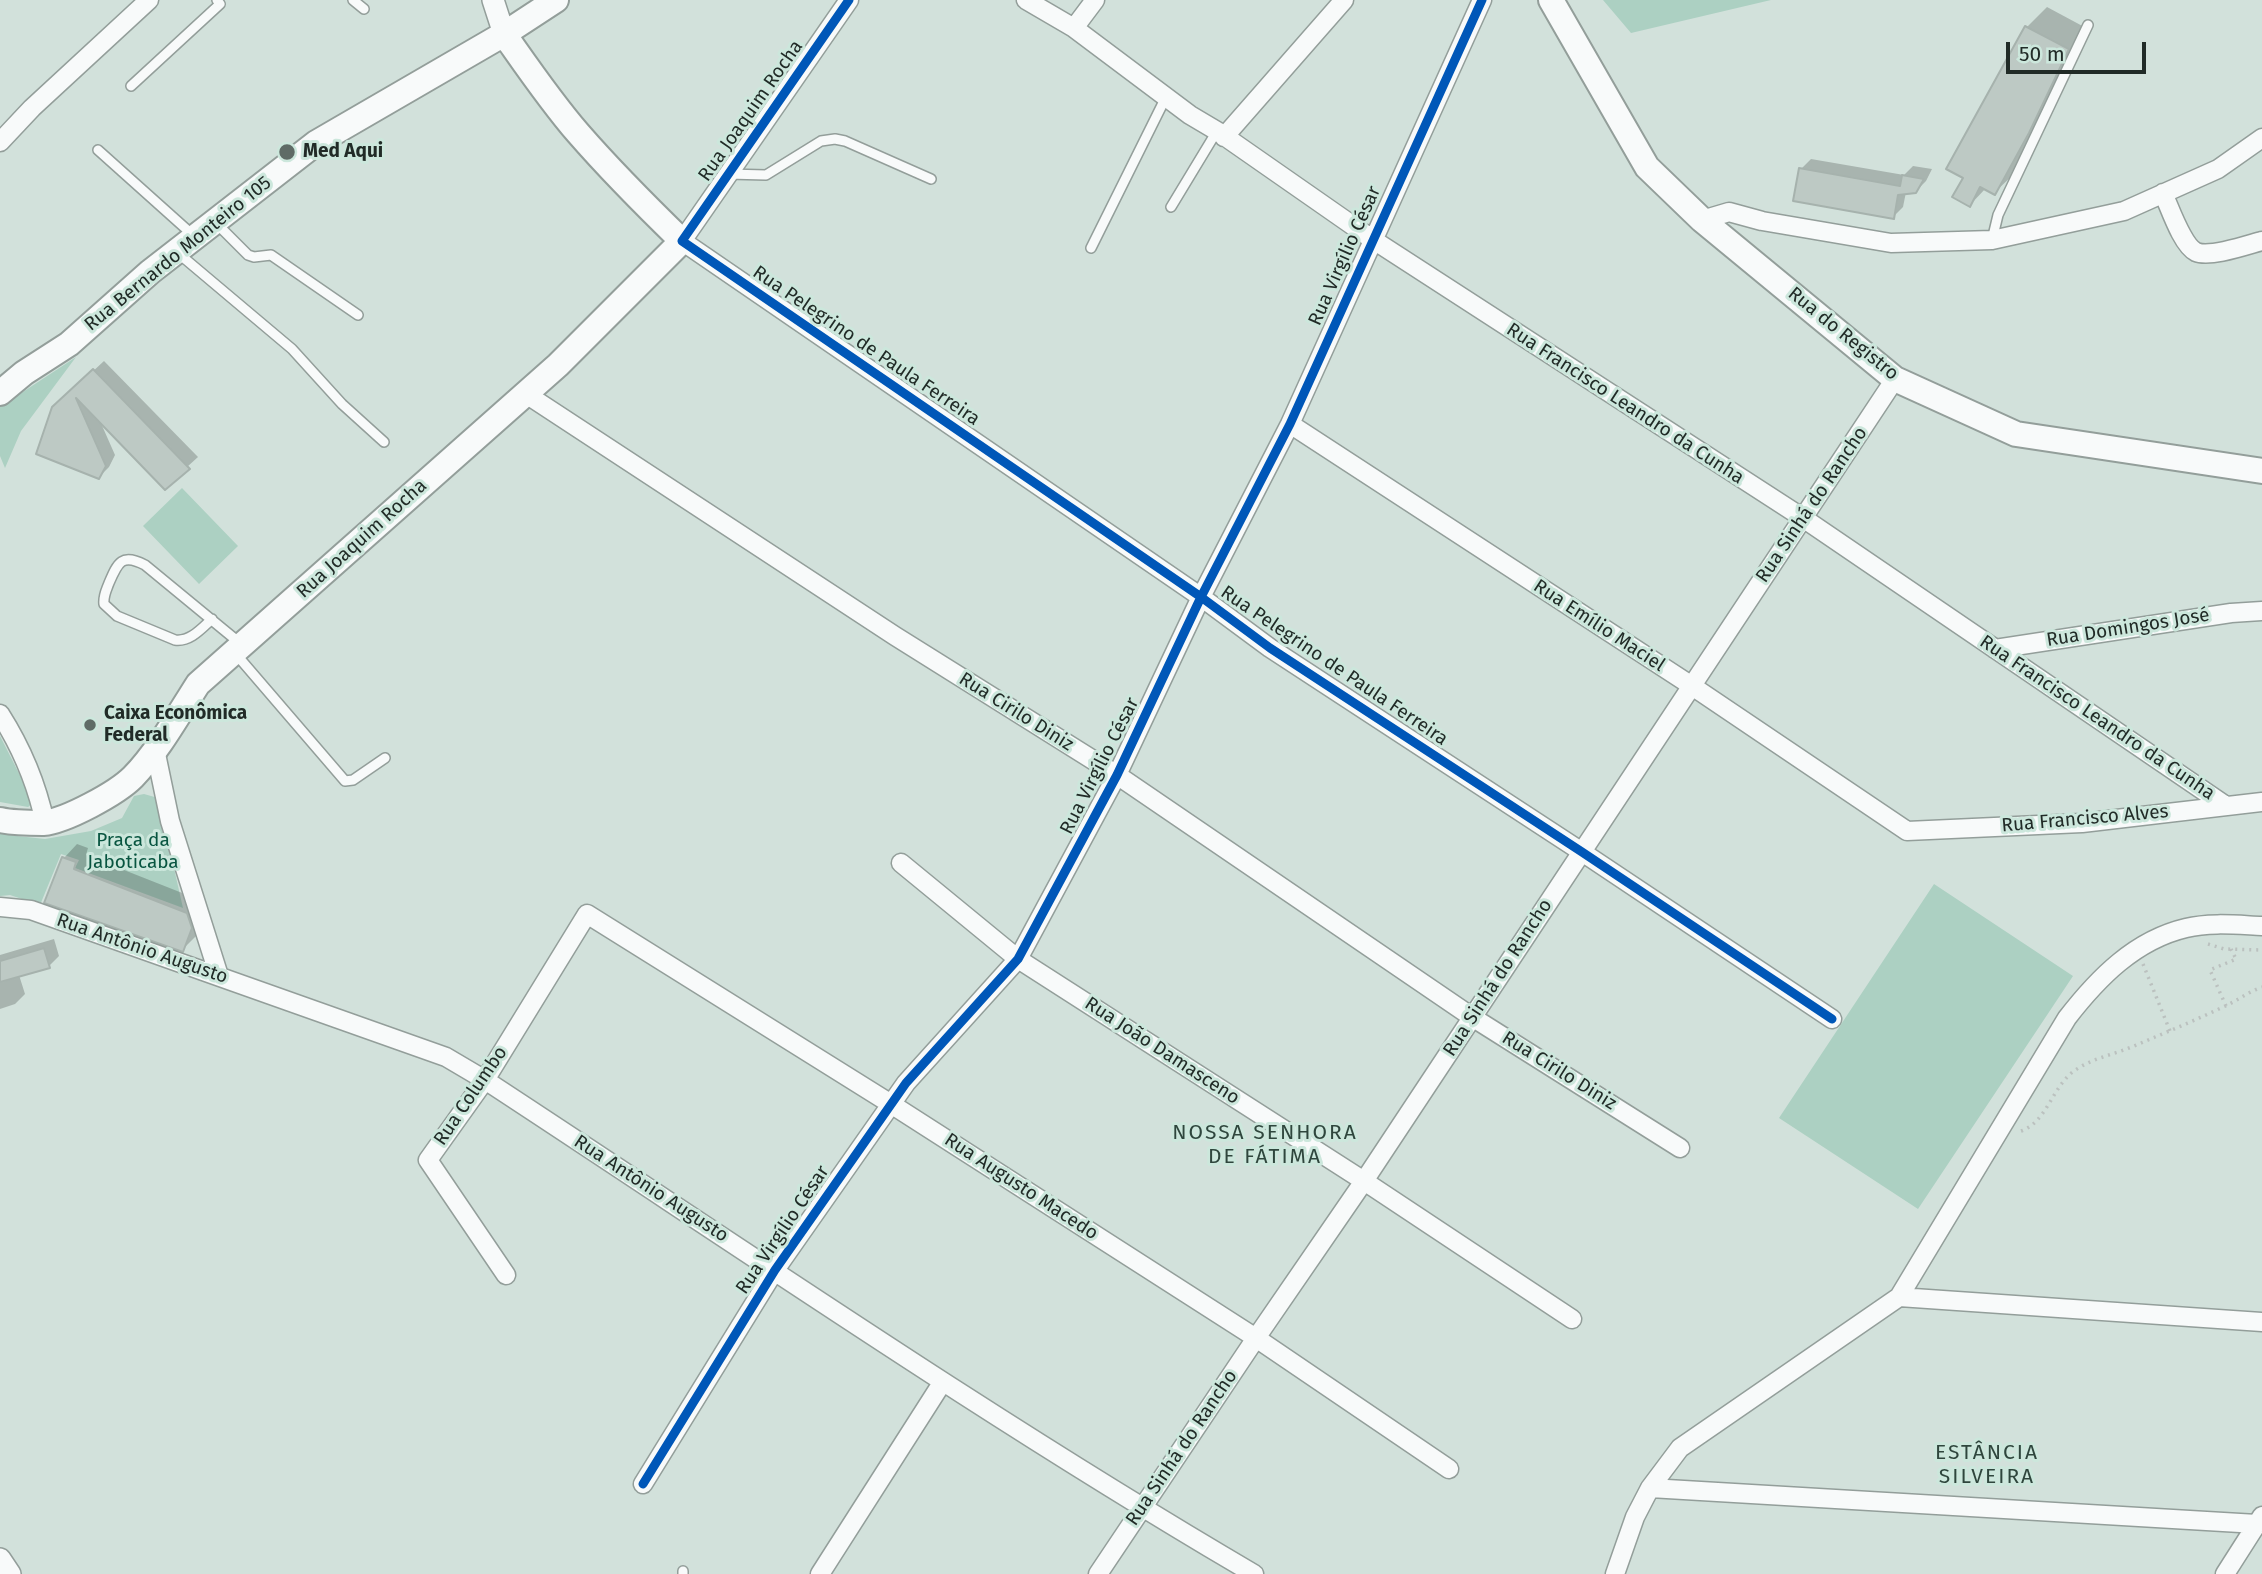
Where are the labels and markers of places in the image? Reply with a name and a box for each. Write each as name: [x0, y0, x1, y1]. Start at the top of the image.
place label: Med Aqui: [303, 141, 383, 163]
marker: Med Aqui: [277, 142, 297, 162]
place label: Caixa Econômica Federal: [104, 703, 247, 747]
marker: Caixa Econômica Federal: [82, 717, 98, 733]

